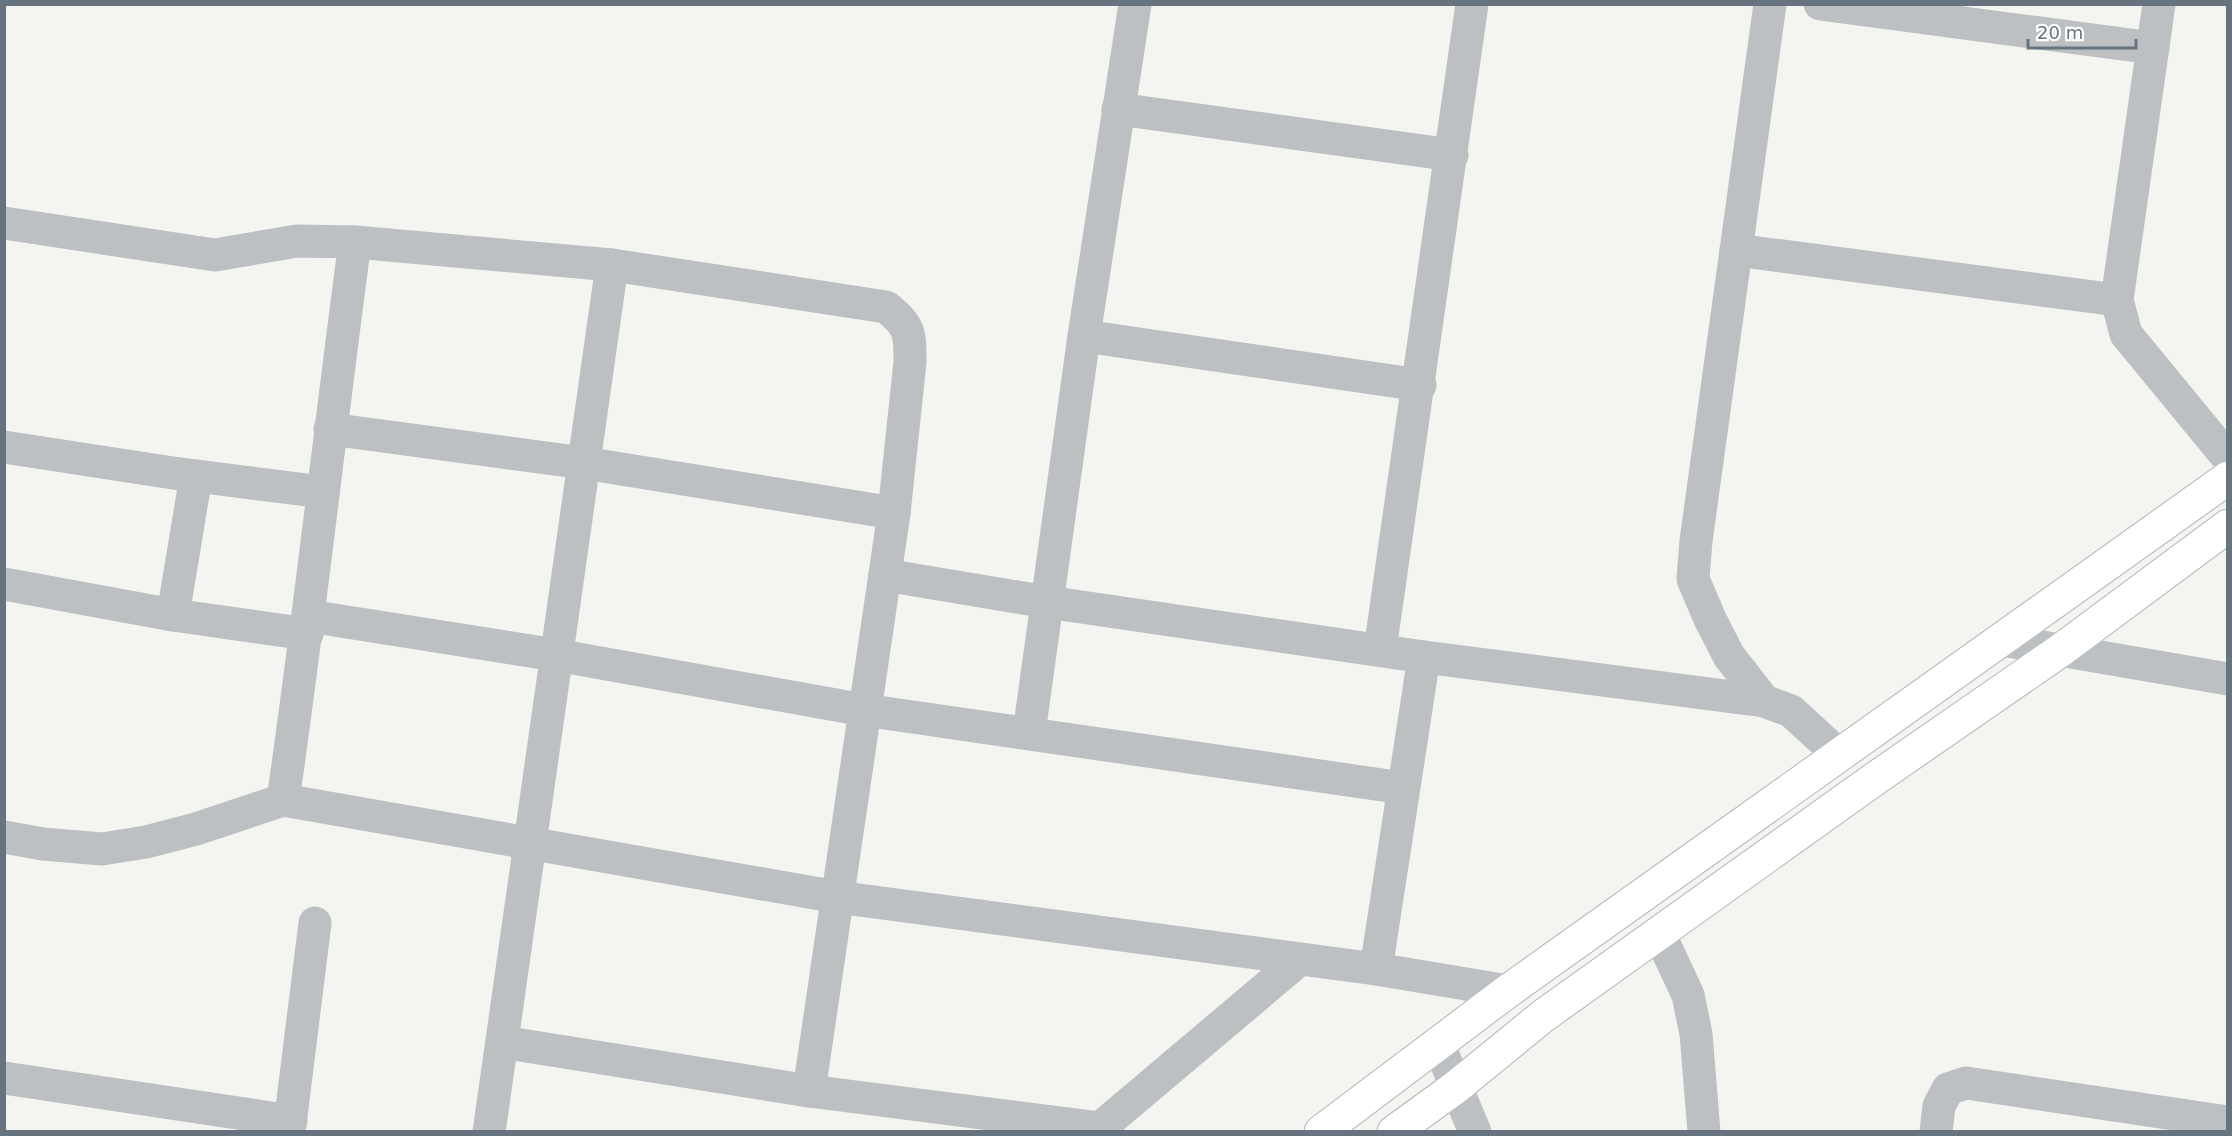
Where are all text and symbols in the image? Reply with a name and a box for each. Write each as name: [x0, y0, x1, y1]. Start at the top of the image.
scale bar: [2028, 12, 2136, 50]
text: 20 m: [2037, 22, 2083, 43]

